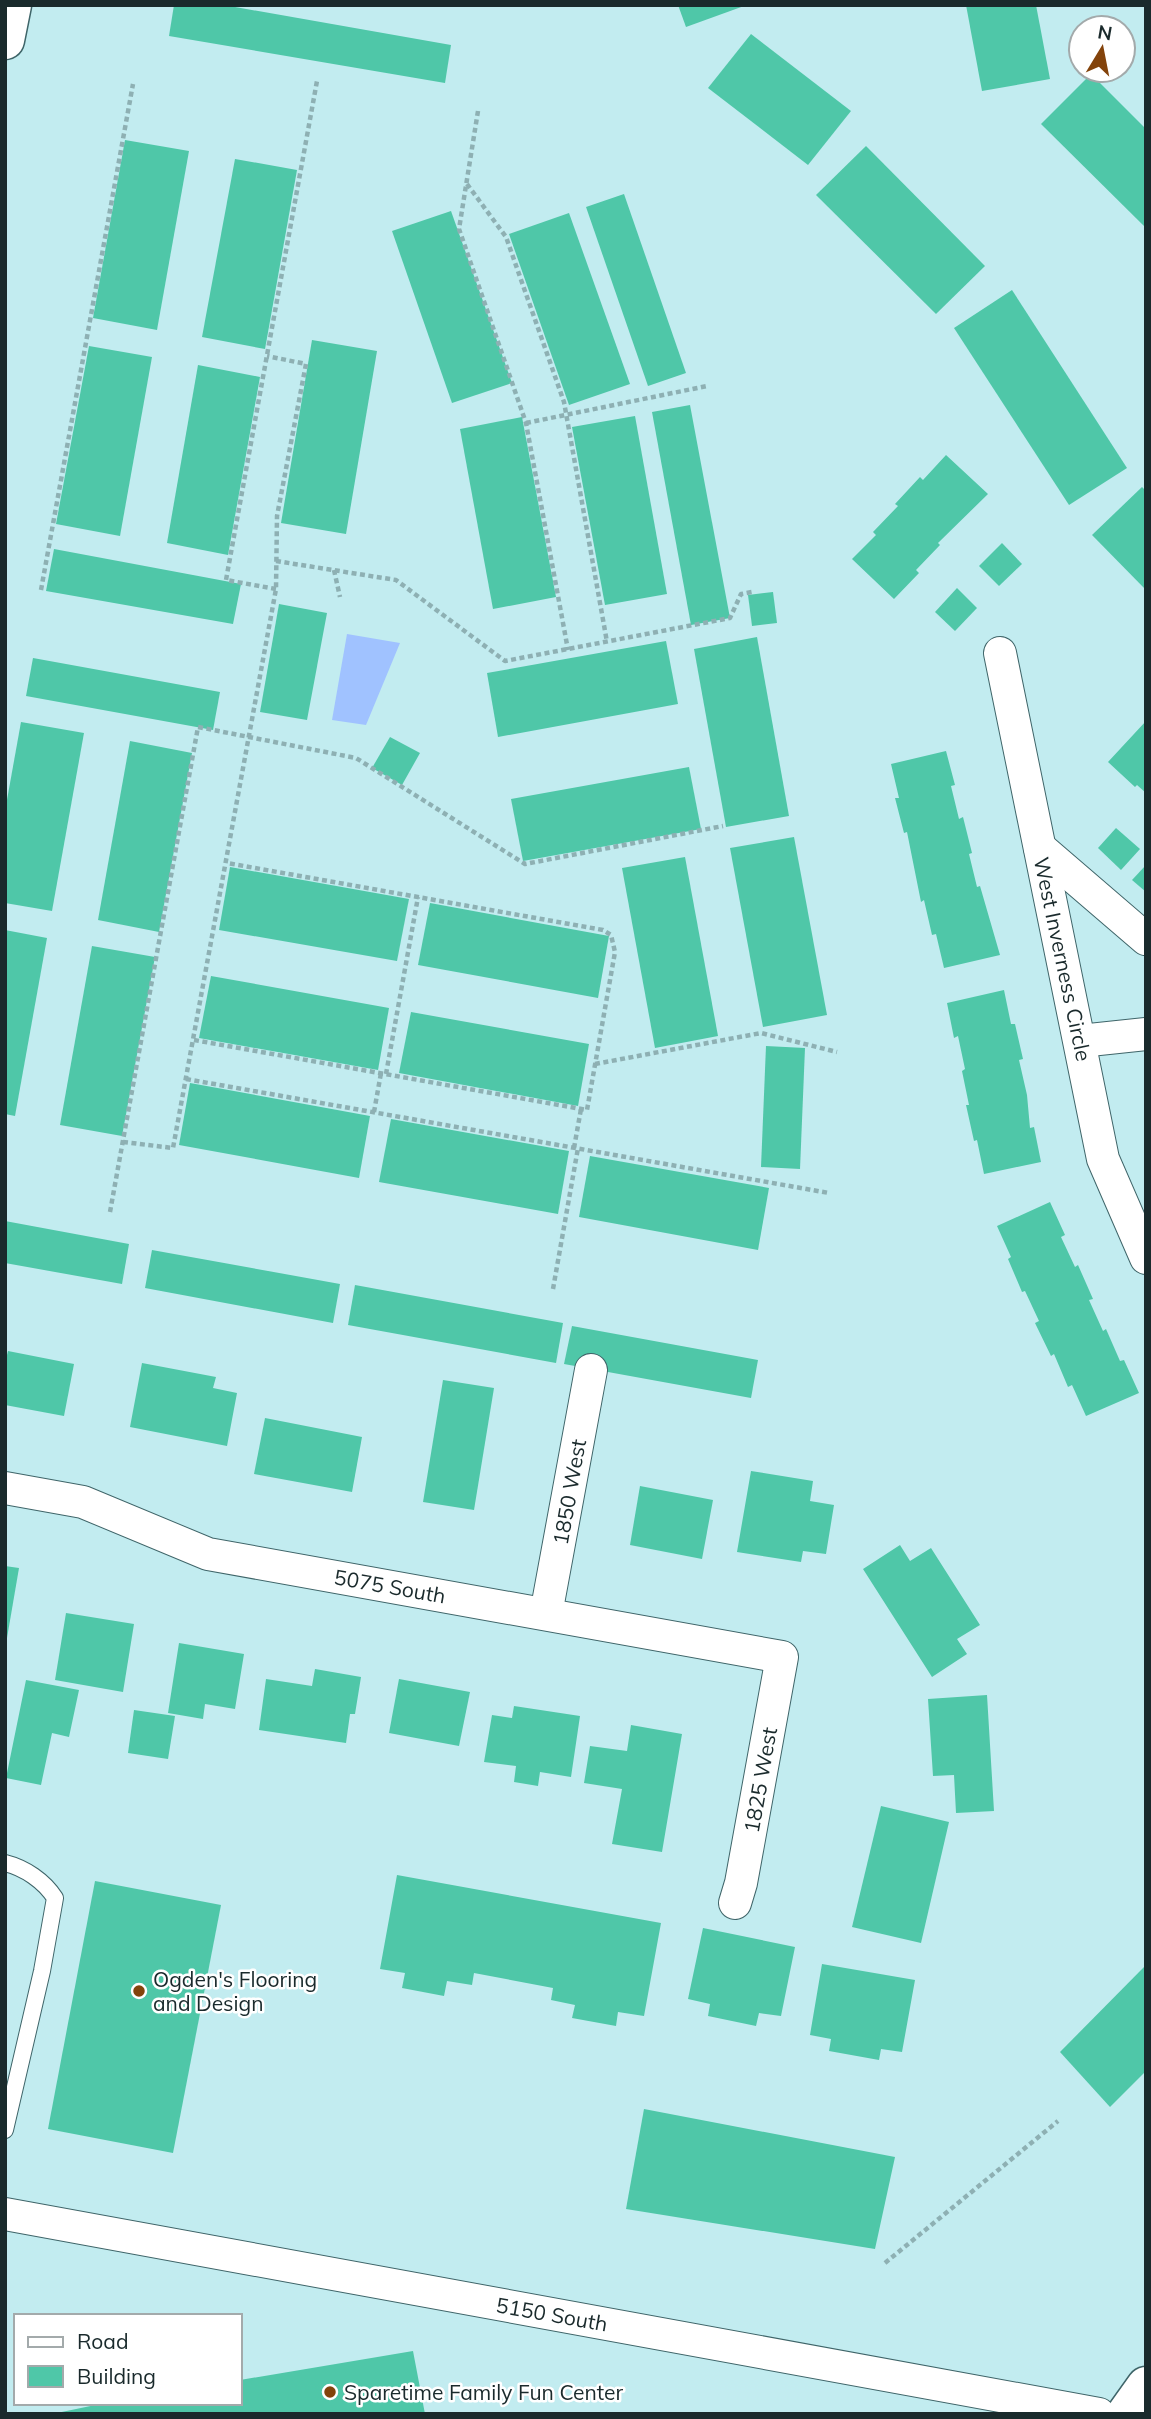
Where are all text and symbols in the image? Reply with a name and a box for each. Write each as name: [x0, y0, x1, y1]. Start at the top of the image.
north arrow: [1067, 14, 1137, 84]
text: N: [1096, 19, 1114, 45]
street label: West Inverness Circle: [1029, 855, 1097, 1063]
street label: 1850 West: [547, 1437, 591, 1547]
street label: 5075 South: [332, 1563, 448, 1609]
street label: 1825 West: [738, 1725, 782, 1835]
place label: Ogden's Flooring and Design: [153, 1966, 317, 2016]
marker: Ogden's Flooring and Design: [131, 1983, 147, 1999]
street label: 5150 South: [494, 2291, 610, 2337]
legend: [14, 2314, 242, 2405]
text: Road: [77, 2328, 128, 2354]
text: Building: [77, 2363, 156, 2389]
place label: Sparetime Family Fun Center: [344, 2379, 623, 2405]
marker: Sparetime Family Fun Center: [322, 2384, 338, 2400]

